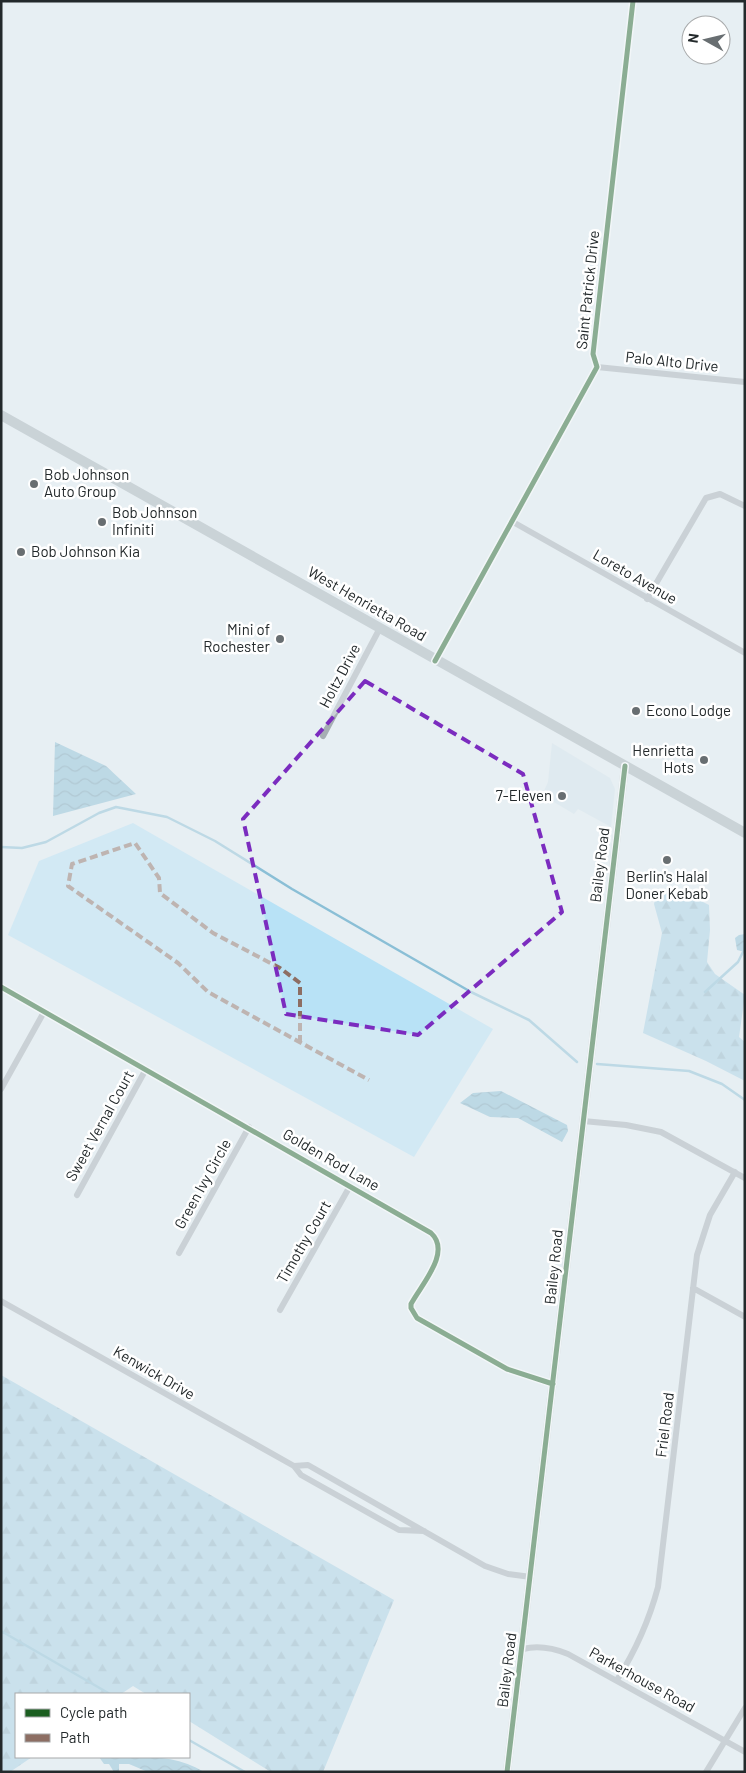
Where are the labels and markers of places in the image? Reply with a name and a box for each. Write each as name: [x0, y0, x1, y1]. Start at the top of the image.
place label: Bob Johnson Auto Group: [44, 465, 129, 500]
marker: Bob Johnson Auto Group: [28, 478, 40, 490]
place label: Bob Johnson Infiniti: [112, 503, 197, 538]
marker: Bob Johnson Infiniti: [96, 516, 108, 528]
place label: Bob Johnson Kia: [31, 542, 140, 560]
marker: Bob Johnson Kia: [15, 546, 27, 558]
place label: Mini of Rochester: [203, 620, 271, 655]
marker: Mini of Rochester: [274, 633, 286, 645]
place label: Econo Lodge: [646, 701, 731, 719]
marker: Econo Lodge: [630, 705, 642, 717]
place label: Henrietta Hots: [632, 741, 694, 776]
marker: Henrietta Hots: [698, 754, 710, 766]
place label: 7-Eleven: [496, 786, 552, 804]
marker: 7-Eleven: [556, 790, 568, 802]
marker: Berlin's Halal Doner Kebab: [661, 854, 673, 866]
place label: Berlin's Halal Doner Kebab: [626, 867, 708, 902]

